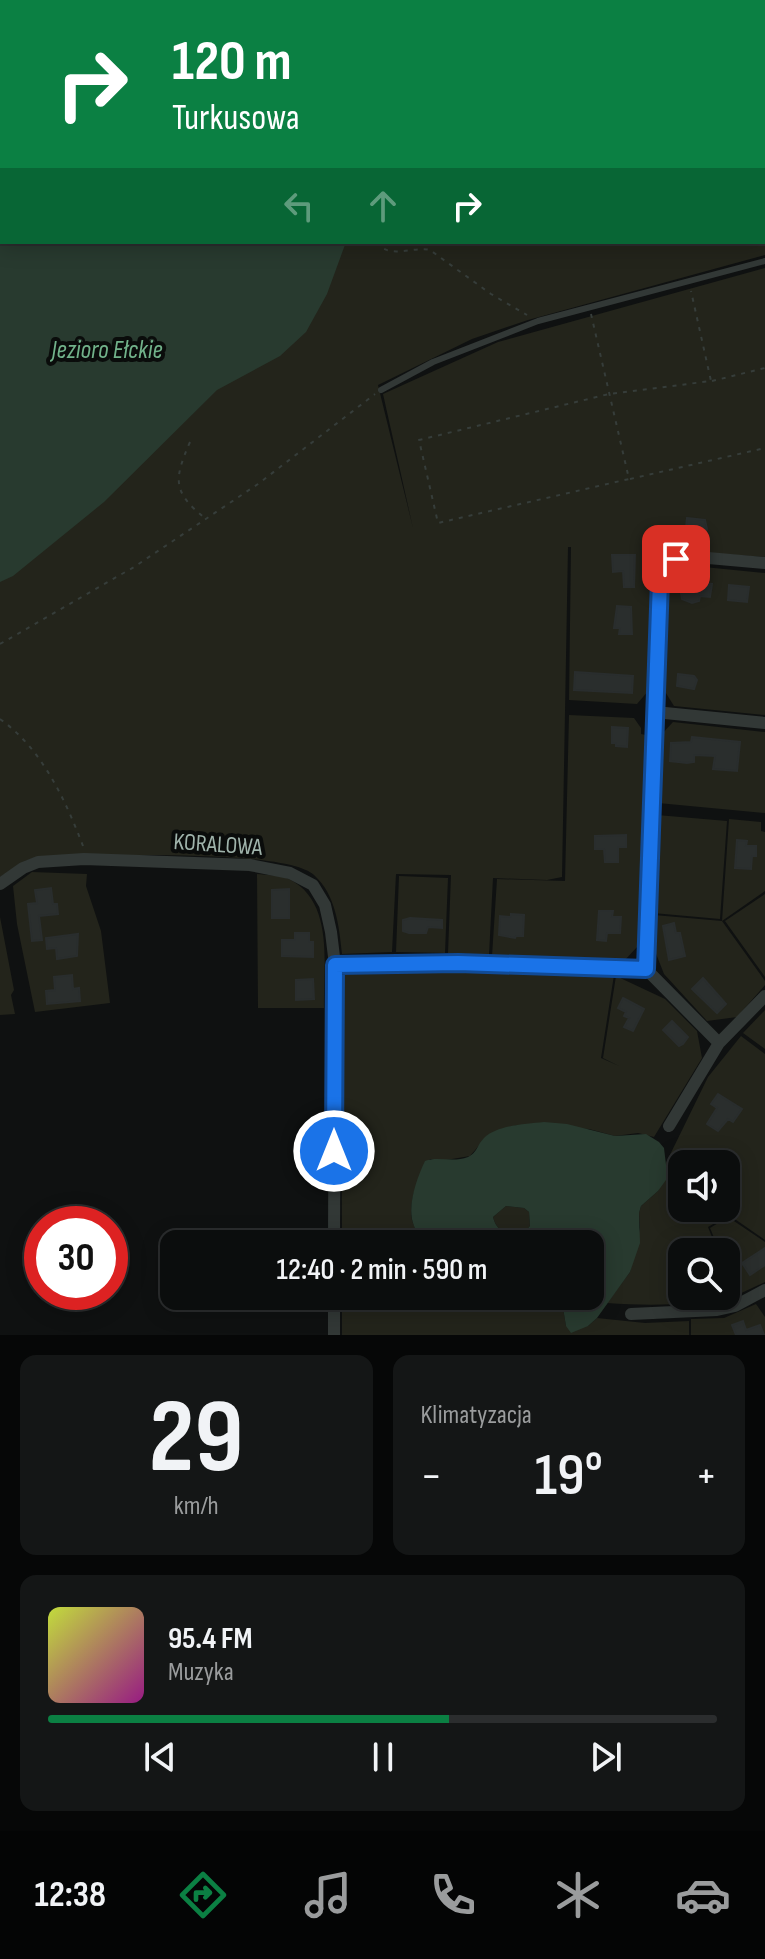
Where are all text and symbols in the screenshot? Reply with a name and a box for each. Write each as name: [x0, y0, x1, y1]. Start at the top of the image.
text: 120 m: [172, 29, 292, 96]
icon: right: [40, 32, 144, 136]
text: Turkusowa: [172, 97, 300, 140]
icon: left: [277, 184, 321, 228]
icon: ahead: [361, 184, 405, 228]
icon: right: [445, 184, 489, 228]
water label: Jezioro Ełckie: [49, 335, 163, 366]
pin: [642, 525, 710, 593]
icon: arrive: [654, 537, 698, 581]
street label: KORALOWA: [173, 827, 264, 862]
position arrow: [292, 1109, 376, 1193]
map controls: [668, 1150, 740, 1310]
button: sound: [668, 1150, 740, 1222]
speed limit sign: 30: [24, 1206, 128, 1310]
button: search: [668, 1238, 740, 1310]
text: 12:40 · 2 min · 590 m: [277, 1252, 487, 1288]
text: 29: [149, 1376, 244, 1501]
text: Klimatyzacja: [421, 1400, 532, 1431]
text: 19°: [534, 1440, 603, 1512]
text: −: [421, 1450, 442, 1503]
text: +: [695, 1450, 717, 1503]
text: km/h: [174, 1491, 219, 1522]
text: 95.4 FM: [168, 1621, 253, 1657]
text: Muzyka: [168, 1657, 234, 1688]
icon: previous: [138, 1735, 182, 1779]
icon: pause: [361, 1735, 405, 1779]
icon: next: [584, 1735, 628, 1779]
icon: directions: [175, 1867, 231, 1923]
icon: music: [300, 1867, 356, 1923]
icon: phone: [425, 1867, 481, 1923]
icon: climate: [550, 1867, 606, 1923]
icon: car: [675, 1867, 731, 1923]
text: 12:38: [34, 1874, 106, 1917]

